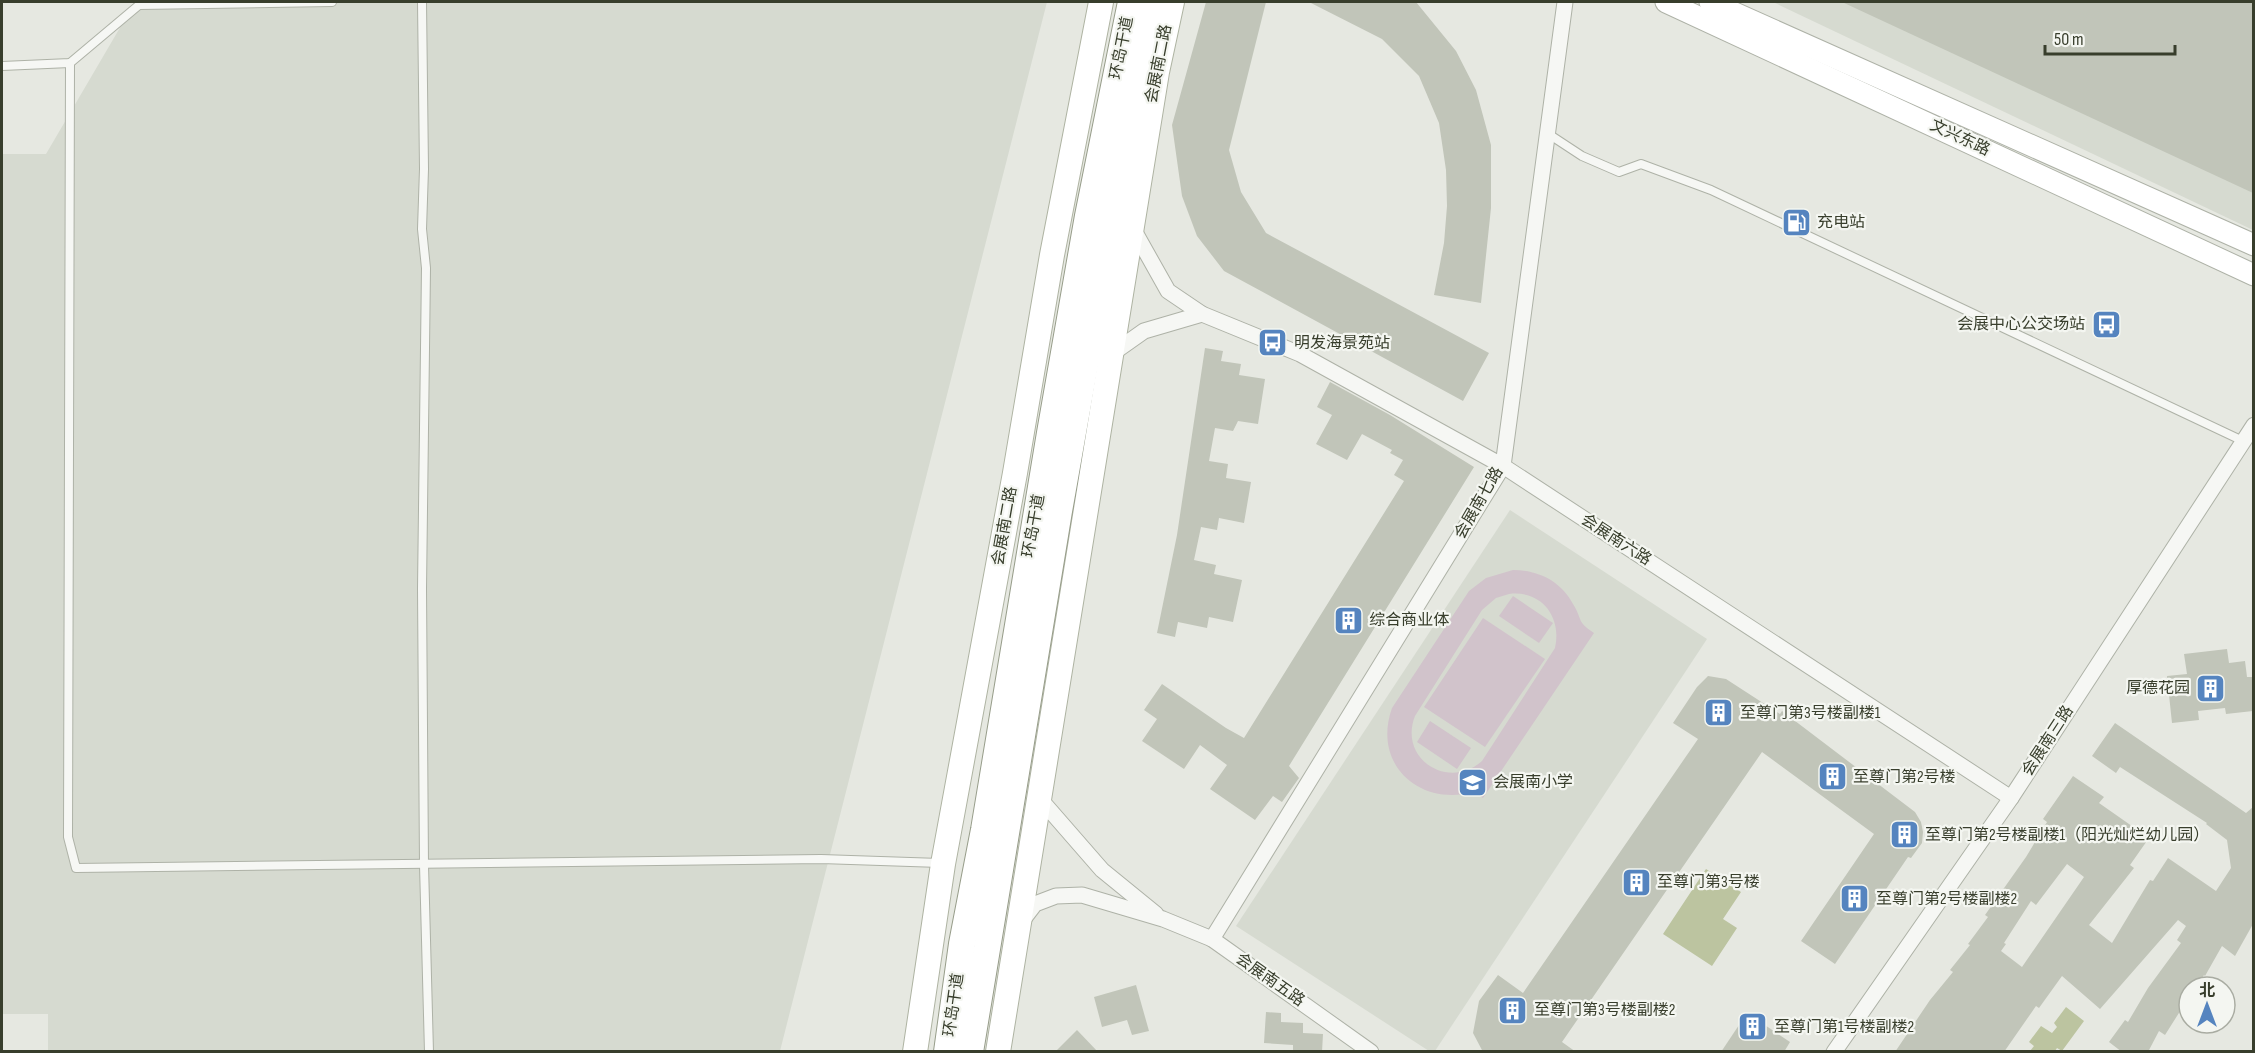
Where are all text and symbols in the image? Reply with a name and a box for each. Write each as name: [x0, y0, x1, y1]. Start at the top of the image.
street label: 环岛干道: [1107, 15, 1137, 81]
scale bar: [2045, 18, 2176, 56]
street label: 会展南二路: [1142, 23, 1176, 105]
text: 50 m: [2054, 29, 2084, 50]
street label: 文兴东路: [1927, 116, 1993, 160]
fuel station icon: 充电站: [1780, 206, 1812, 238]
place label: 充电站: [1817, 213, 1865, 232]
bus stop icon: 会展中心公交场站: [2090, 308, 2122, 340]
place label: 会展中心公交场站: [1957, 315, 2085, 334]
bus stop icon: 明发海景苑站: [1257, 327, 1289, 359]
place label: 明发海景苑站: [1294, 334, 1390, 353]
street label: 会展南七路: [1451, 464, 1507, 542]
street label: 会展南二路: [989, 485, 1021, 567]
street label: 环岛干道: [1019, 493, 1049, 559]
street label: 会展南六路: [1577, 510, 1655, 570]
building icon: 综合商业体: [1332, 604, 1364, 636]
place label: 综合商业体: [1369, 611, 1449, 630]
building icon: 厚德花园: [2195, 672, 2227, 704]
place label: 厚德花园: [2126, 679, 2190, 698]
building icon: 至尊门第3号楼副楼1: [1703, 697, 1735, 729]
street label: 会展南三路: [2018, 702, 2078, 780]
place label: 至尊门第3号楼副楼1: [1740, 704, 1881, 723]
building icon: 至尊门第2号楼: [1816, 761, 1848, 793]
school or university icon: 会展南小学: [1456, 766, 1488, 798]
place label: 至尊门第2号楼: [1853, 768, 1956, 787]
place label: 会展南小学: [1493, 773, 1573, 792]
building icon: 至尊门第2号楼副楼1（阳光灿烂幼儿园）: [1888, 819, 1920, 851]
place label: 至尊门第2号楼副楼1（阳光灿烂幼儿园）: [1925, 826, 2209, 845]
building icon: 至尊门第3号楼: [1620, 866, 1652, 898]
place label: 至尊门第3号楼: [1657, 873, 1760, 892]
building icon: 至尊门第2号楼副楼2: [1839, 883, 1871, 915]
place label: 至尊门第2号楼副楼2: [1876, 890, 2017, 909]
street label: 会展南五路: [1232, 949, 1308, 1011]
street label: 环岛干道: [940, 972, 968, 1038]
north arrow: [2177, 975, 2237, 1035]
text: 北: [2199, 982, 2215, 1001]
building icon: 至尊门第3号楼副楼2: [1497, 994, 1529, 1026]
place label: 至尊门第3号楼副楼2: [1534, 1001, 1675, 1020]
building icon: 至尊门第1号楼副楼2: [1737, 1011, 1769, 1043]
place label: 至尊门第1号楼副楼2: [1774, 1018, 1914, 1037]

